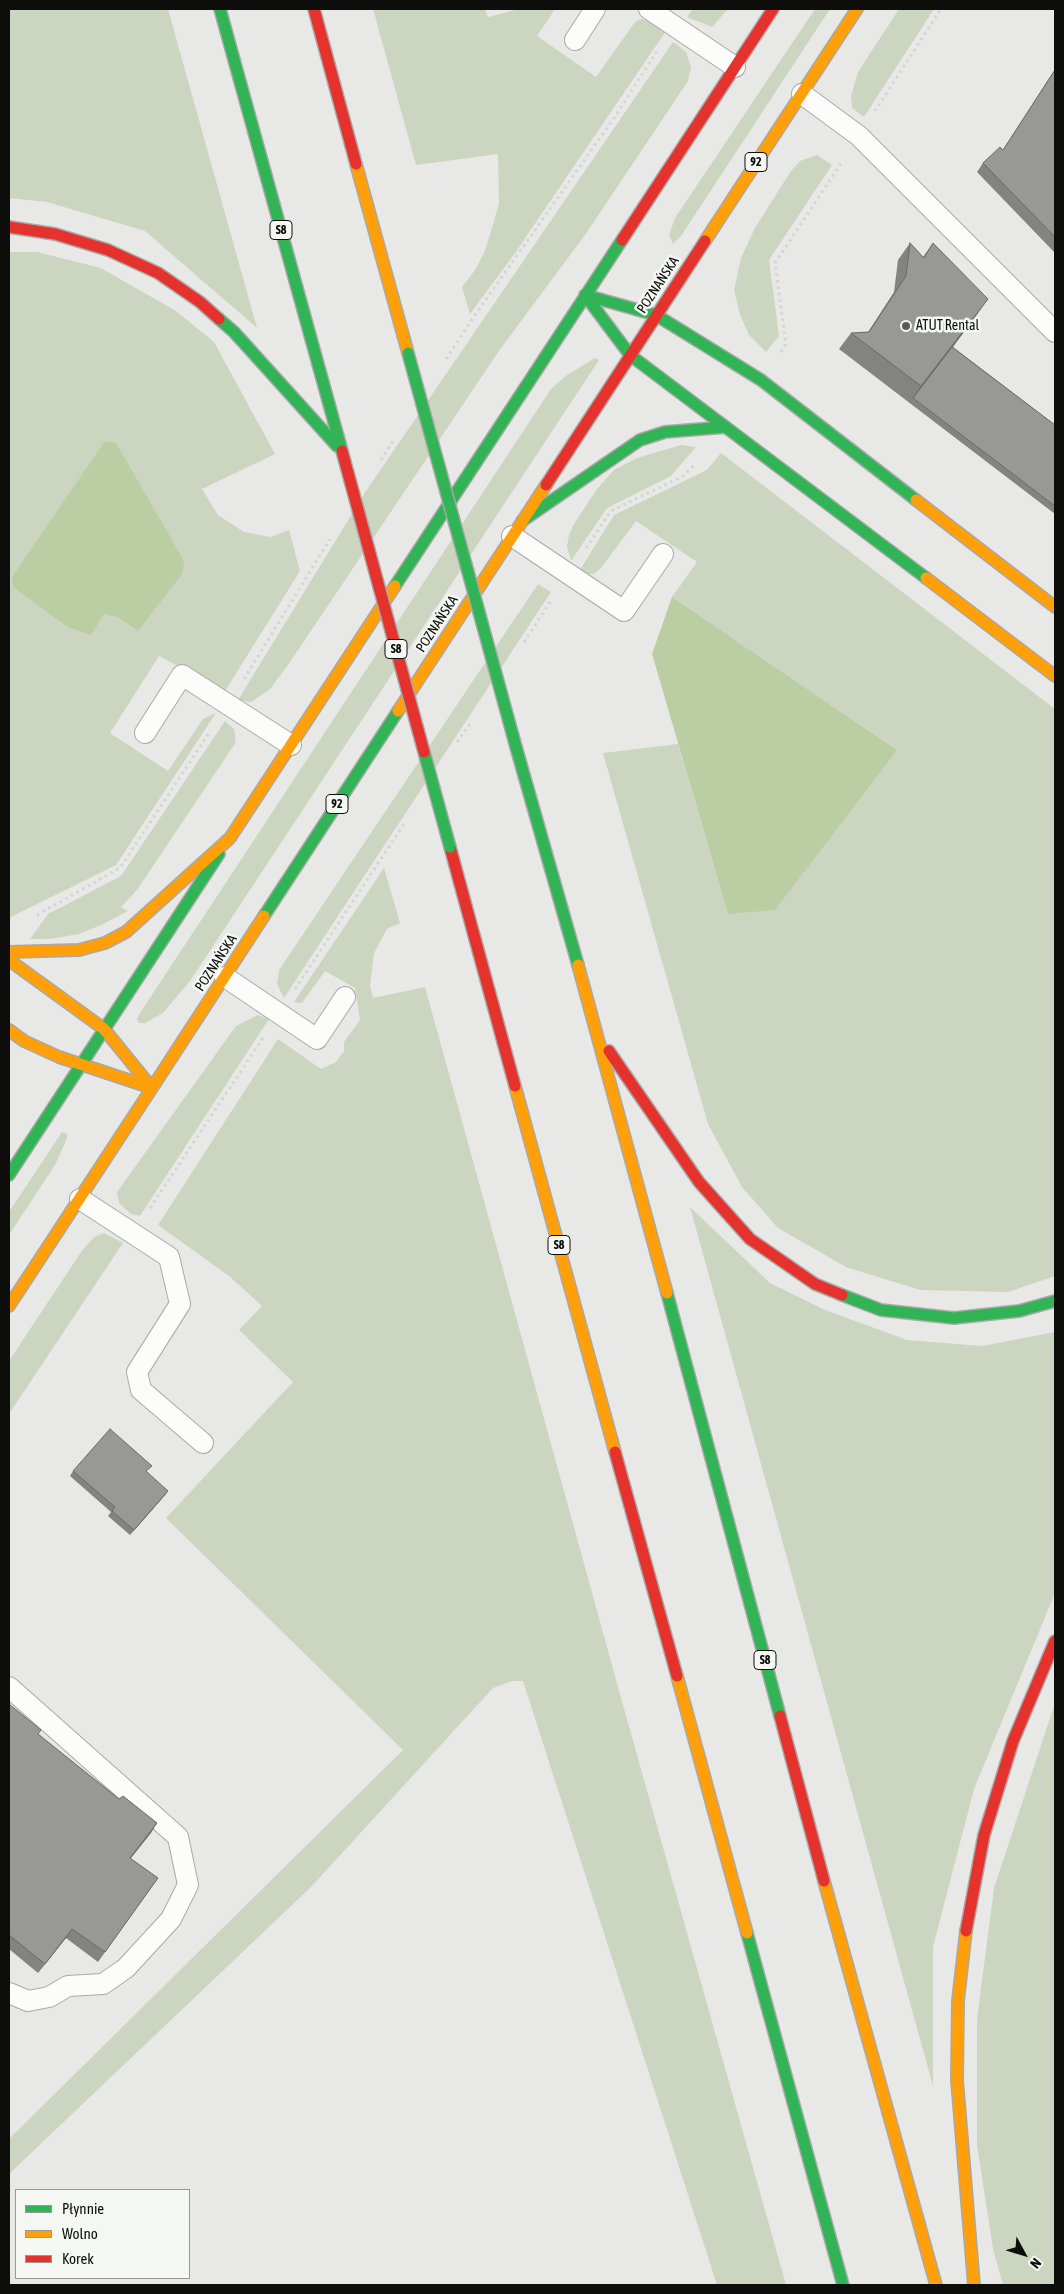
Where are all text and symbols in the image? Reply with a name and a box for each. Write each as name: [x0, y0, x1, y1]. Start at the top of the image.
road number: 92: [745, 152, 767, 172]
road number: S8: [270, 220, 292, 240]
street label: POZNAŃSKA: [634, 254, 682, 316]
place label: ATUT Rental: [916, 318, 979, 334]
marker: ATUT Rental: [900, 320, 912, 332]
street label: POZNAŃSKA: [413, 593, 461, 655]
road number: S8: [385, 640, 407, 659]
road number: 92: [326, 794, 348, 814]
street label: POZNAŃSKA: [192, 932, 240, 994]
road number: S8: [548, 1236, 570, 1254]
road number: S8: [754, 1650, 776, 1670]
legend: [15, 2189, 190, 2279]
text: Płynnie: [62, 2200, 104, 2217]
text: Wolno: [62, 2225, 98, 2242]
north arrow: [999, 2229, 1049, 2279]
text: Korek: [62, 2250, 94, 2267]
text: N: [1027, 2255, 1044, 2272]

